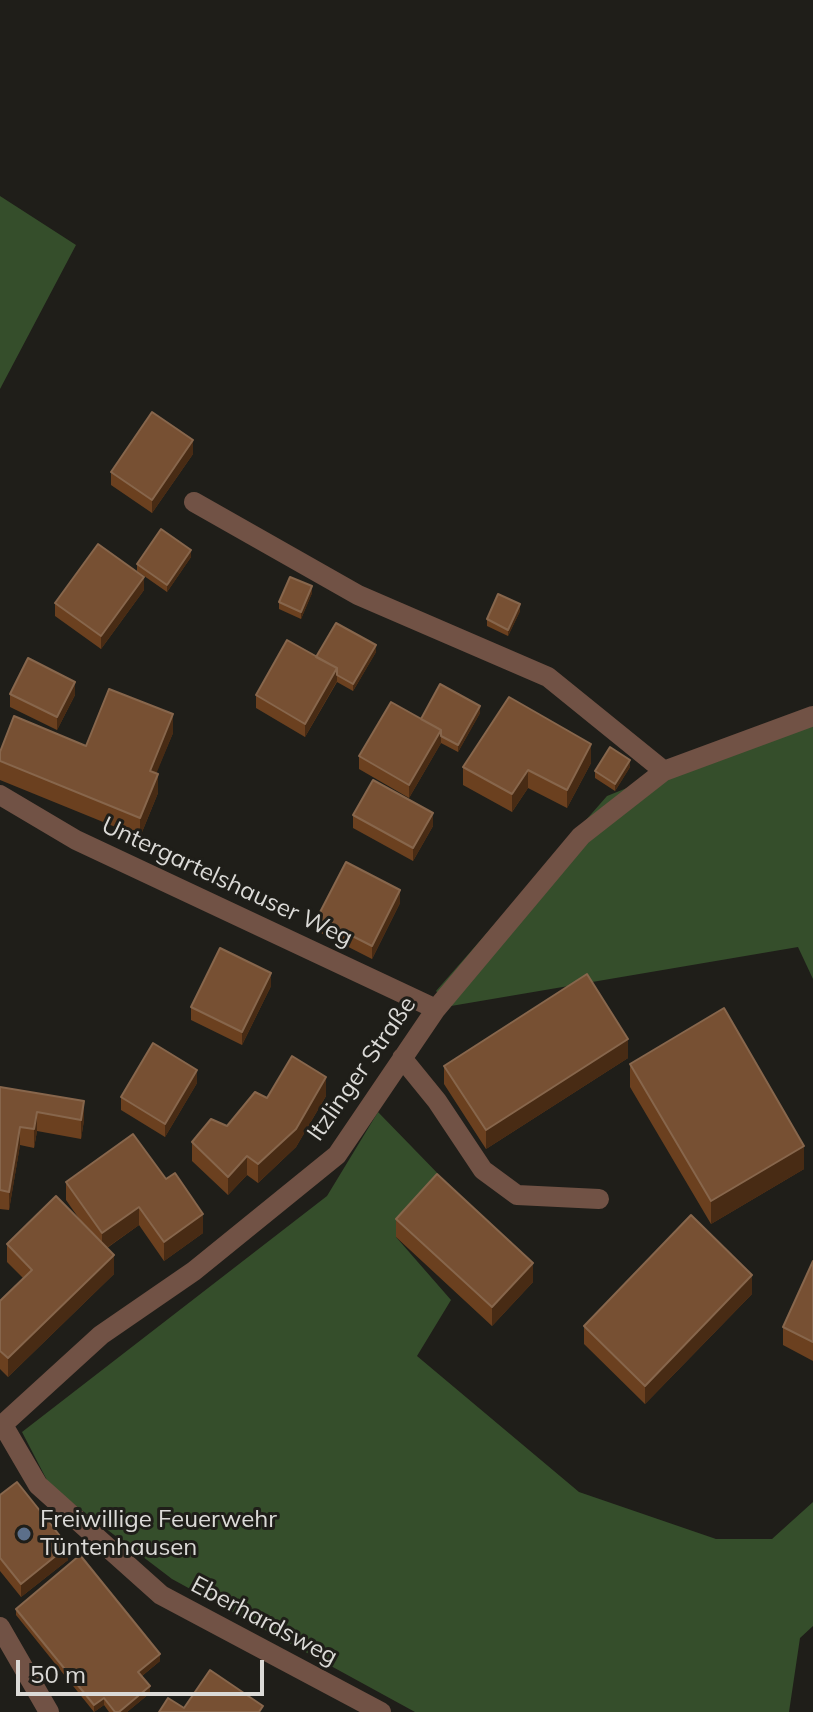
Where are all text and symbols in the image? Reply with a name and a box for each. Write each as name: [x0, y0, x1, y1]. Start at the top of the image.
street label: Untergartelshauser Weg: [97, 811, 357, 953]
street label: Itzlinger Straße: [302, 991, 422, 1147]
place label: Freiwillige Feuerwehr Tüntenhausen: [40, 1506, 277, 1562]
marker: Freiwillige Feuerwehr Tüntenhausen: [15, 1525, 33, 1543]
street label: Eberhardsweg: [186, 1570, 342, 1672]
scale bar: [20, 1644, 268, 1694]
text: 50 m: [30, 1659, 86, 1689]

